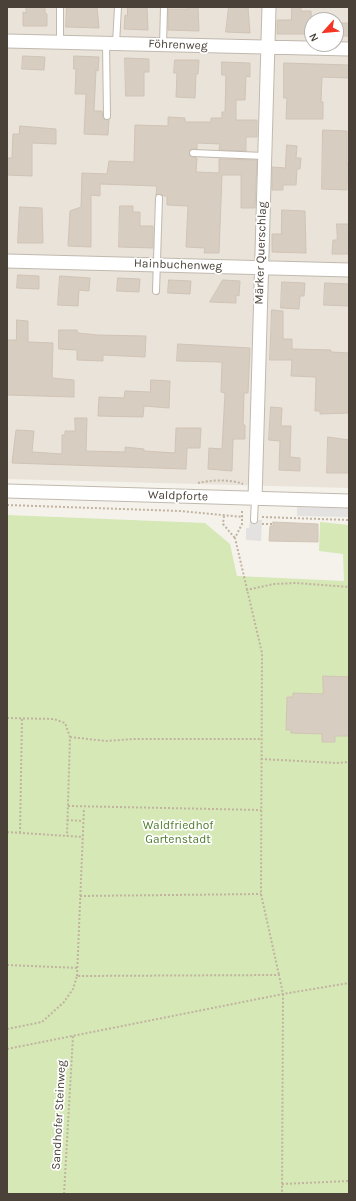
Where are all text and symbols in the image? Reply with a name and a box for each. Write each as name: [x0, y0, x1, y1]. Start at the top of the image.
north arrow: [304, 12, 344, 52]
text: N: [306, 31, 321, 44]
street label: Föhrenweg: [148, 37, 208, 53]
street label: Märker Querschlag: [252, 201, 270, 305]
street label: Hainbuchenweg: [134, 256, 222, 274]
street label: Waldpforte: [148, 488, 208, 504]
park label: Waldfriedhof Gartenstadt: [143, 819, 213, 847]
street label: Sandhofer Steinweg: [49, 1060, 69, 1170]

